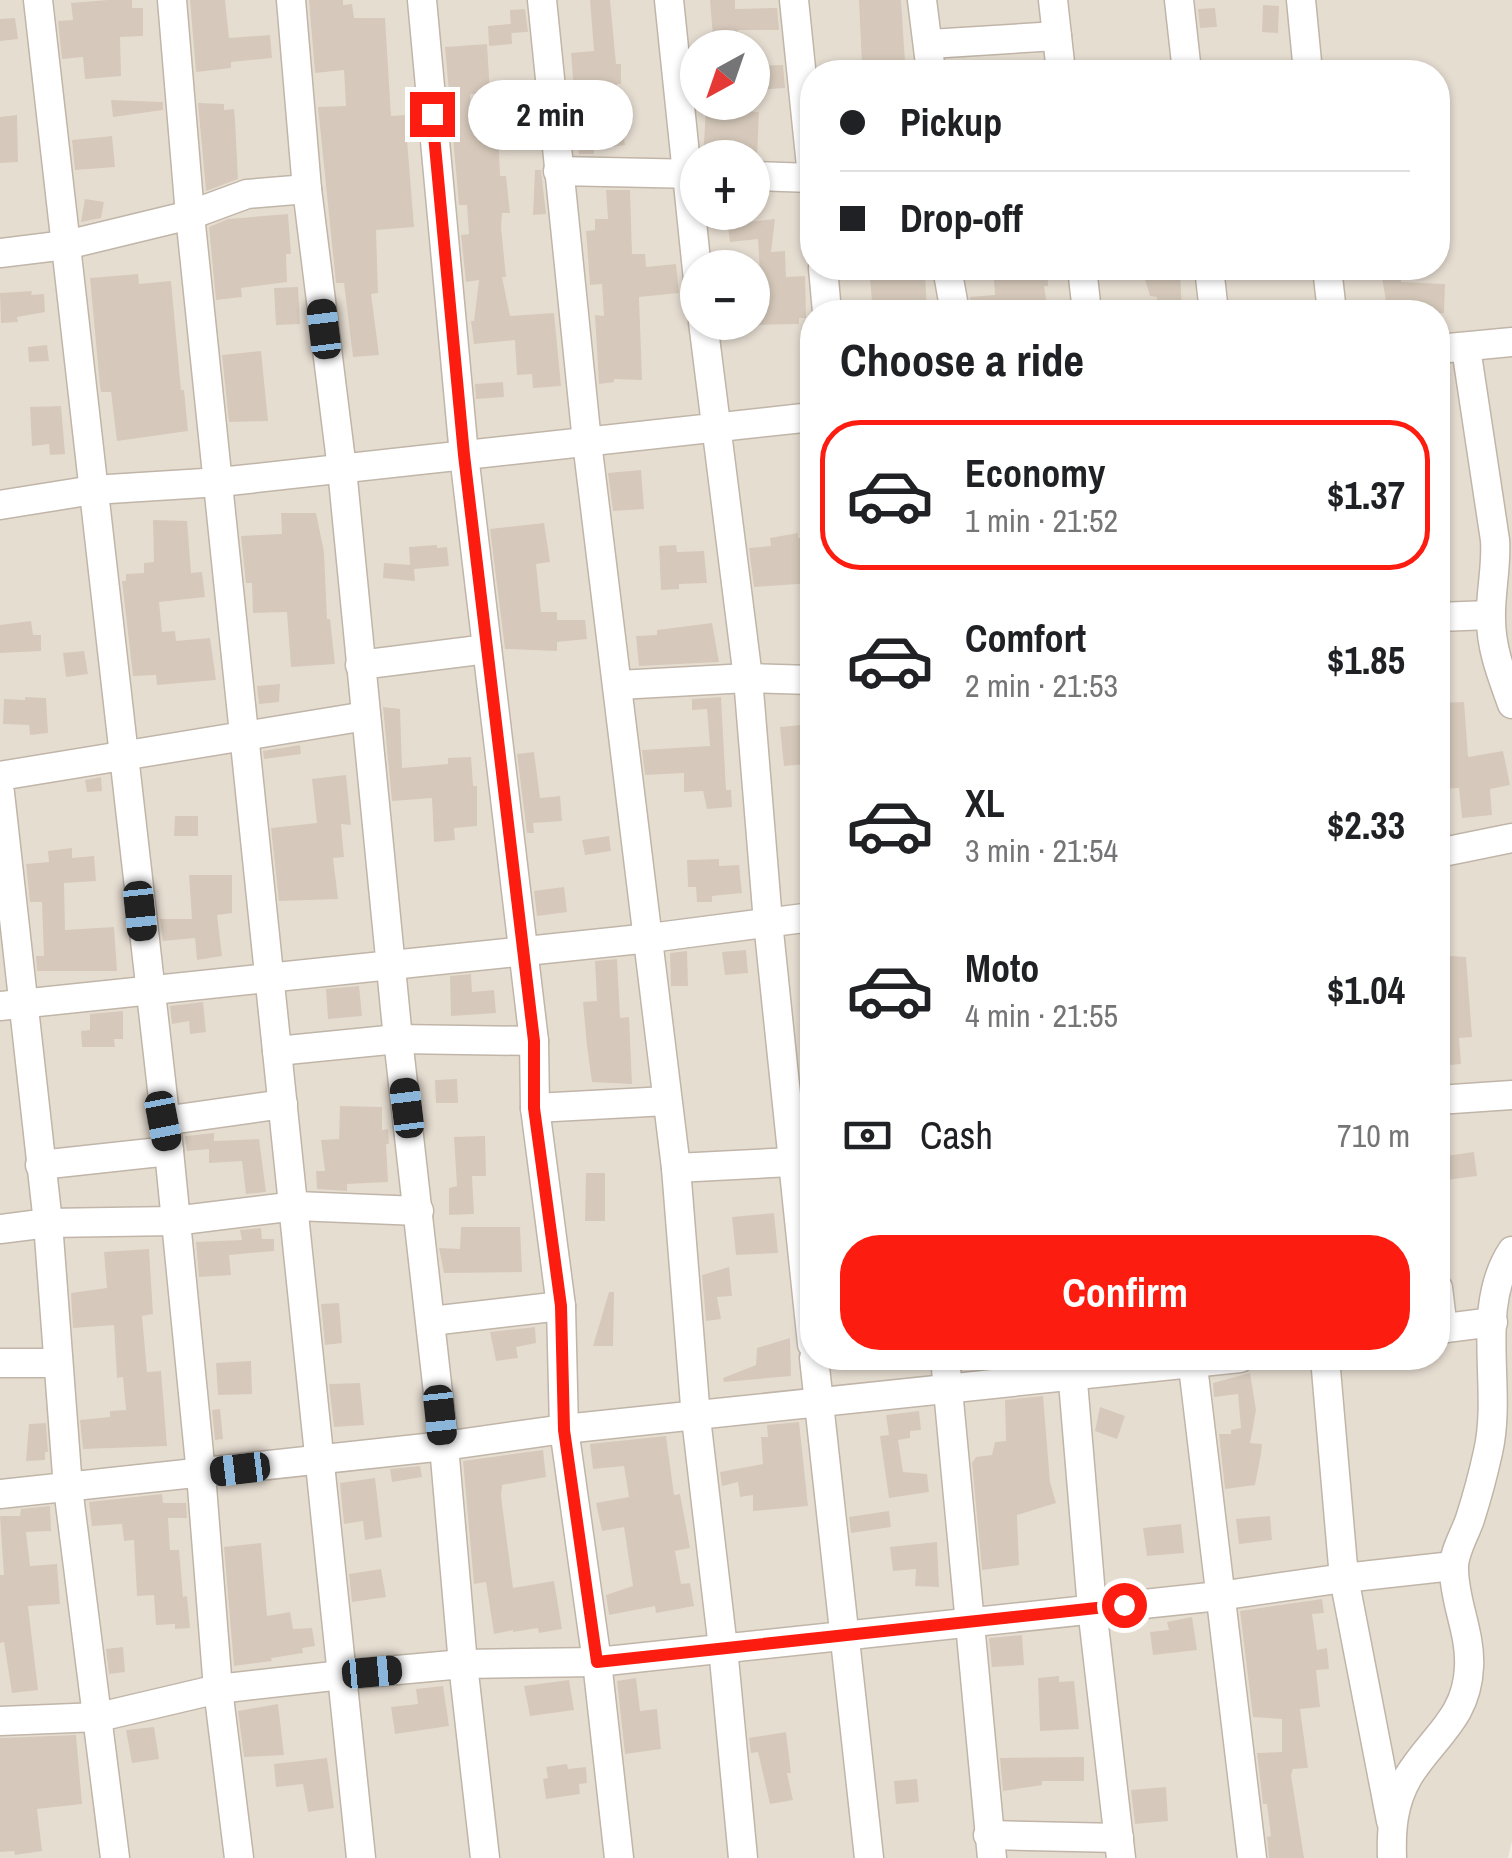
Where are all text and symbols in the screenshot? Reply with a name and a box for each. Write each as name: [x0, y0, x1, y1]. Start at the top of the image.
north arrow: [680, 30, 770, 120]
map controls: [680, 30, 770, 340]
callout: 2 min: [467, 79, 632, 149]
route end: [410, 92, 455, 137]
text: 2 min: [516, 93, 585, 136]
text: Pickup: [900, 97, 1002, 148]
button: +: [680, 140, 770, 230]
text: Drop-off: [900, 193, 1023, 244]
button: −: [680, 250, 770, 340]
car: [305, 297, 343, 361]
text: Choose a ride: [840, 329, 1084, 390]
text: Economy: [965, 448, 1105, 499]
icon: car: [845, 450, 935, 540]
text: $1.37: [1327, 470, 1405, 521]
text: 1 min · 21:52: [965, 499, 1118, 542]
text: Comfort: [965, 613, 1086, 664]
icon: car: [845, 615, 935, 705]
text: $1.85: [1327, 635, 1405, 686]
text: 2 min · 21:53: [965, 664, 1118, 707]
text: XL: [965, 778, 1005, 829]
icon: car: [845, 780, 935, 870]
text: $2.33: [1327, 800, 1405, 851]
text: 3 min · 21:54: [965, 829, 1118, 872]
car: [122, 880, 158, 942]
text: Moto: [965, 943, 1039, 994]
icon: car: [845, 945, 935, 1035]
text: $1.04: [1327, 965, 1405, 1016]
text: 4 min · 21:55: [965, 994, 1118, 1037]
car: [388, 1076, 426, 1140]
car: [143, 1089, 183, 1153]
icon: cash: [840, 1108, 895, 1163]
text: Cash: [920, 1110, 993, 1161]
text: 710 m: [1337, 1114, 1410, 1157]
button: Confirm: [840, 1235, 1410, 1350]
car: [422, 1384, 458, 1446]
car: [208, 1450, 272, 1488]
route start: [1102, 1583, 1147, 1628]
car: [341, 1654, 403, 1690]

